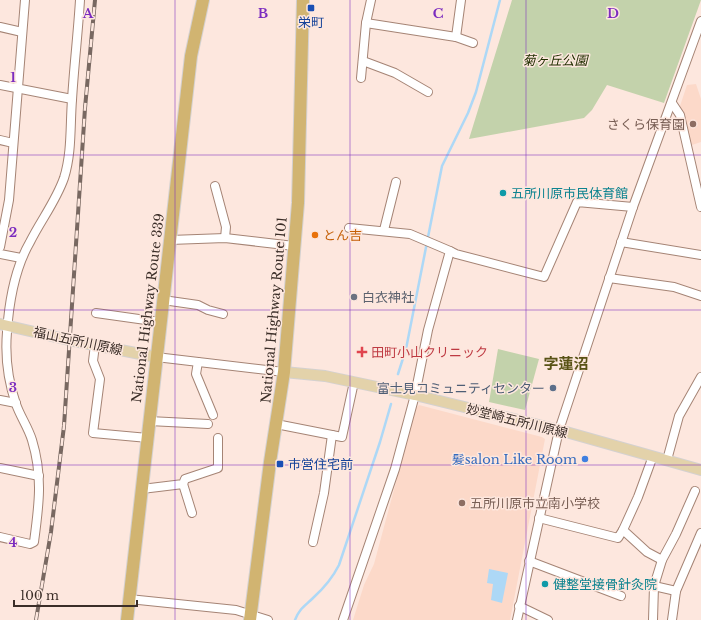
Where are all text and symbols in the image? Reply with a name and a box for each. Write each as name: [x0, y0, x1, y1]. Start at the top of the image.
marker: 栄町: [306, 3, 316, 13]
text: A: [82, 5, 94, 22]
text: B: [258, 5, 268, 22]
text: C: [433, 5, 444, 22]
text: D: [607, 5, 619, 22]
place label: 栄町: [298, 14, 324, 31]
park label: 菊ヶ丘公園: [522, 52, 589, 69]
text: 1: [10, 69, 16, 86]
place label: さくら保育園: [607, 116, 685, 133]
marker: さくら保育園: [688, 119, 698, 129]
place label: 五所川原市民体育館: [511, 185, 628, 202]
marker: 五所川原市民体育館: [498, 188, 508, 198]
street label: National Highway Route 339: [128, 212, 168, 404]
street label: National Highway Route 101: [257, 216, 291, 404]
text: 2: [9, 224, 17, 241]
place label: とん吉: [323, 227, 362, 244]
marker: とん吉: [310, 230, 320, 240]
place label: 白衣神社: [362, 289, 414, 306]
marker: 白衣神社: [349, 292, 359, 302]
street label: 福山五所川原線: [32, 323, 124, 359]
place label: 田町小山クリニック: [371, 344, 488, 361]
marker: 田町小山クリニック: [356, 346, 368, 358]
district label: 字蓮沼: [543, 354, 589, 373]
text: 3: [9, 379, 17, 396]
place label: 富士見コミュニティセンター: [377, 380, 545, 397]
marker: 富士見コミュニティセンター: [548, 383, 558, 393]
street label: 妙堂崎五所川原線: [464, 400, 570, 442]
place label: 髪salon Like Room: [452, 451, 577, 468]
marker: 髪salon Like Room: [580, 454, 590, 464]
place label: 市営住宅前: [288, 456, 353, 473]
marker: 市営住宅前: [275, 459, 285, 469]
place label: 五所川原市立南小学校: [470, 495, 600, 512]
marker: 五所川原市立南小学校: [457, 498, 467, 508]
text: 4: [9, 534, 18, 551]
place label: 健整堂接骨針灸院: [553, 576, 657, 593]
marker: 健整堂接骨針灸院: [540, 579, 550, 589]
scale bar: [14, 582, 137, 608]
text: 100 m: [20, 588, 59, 603]

